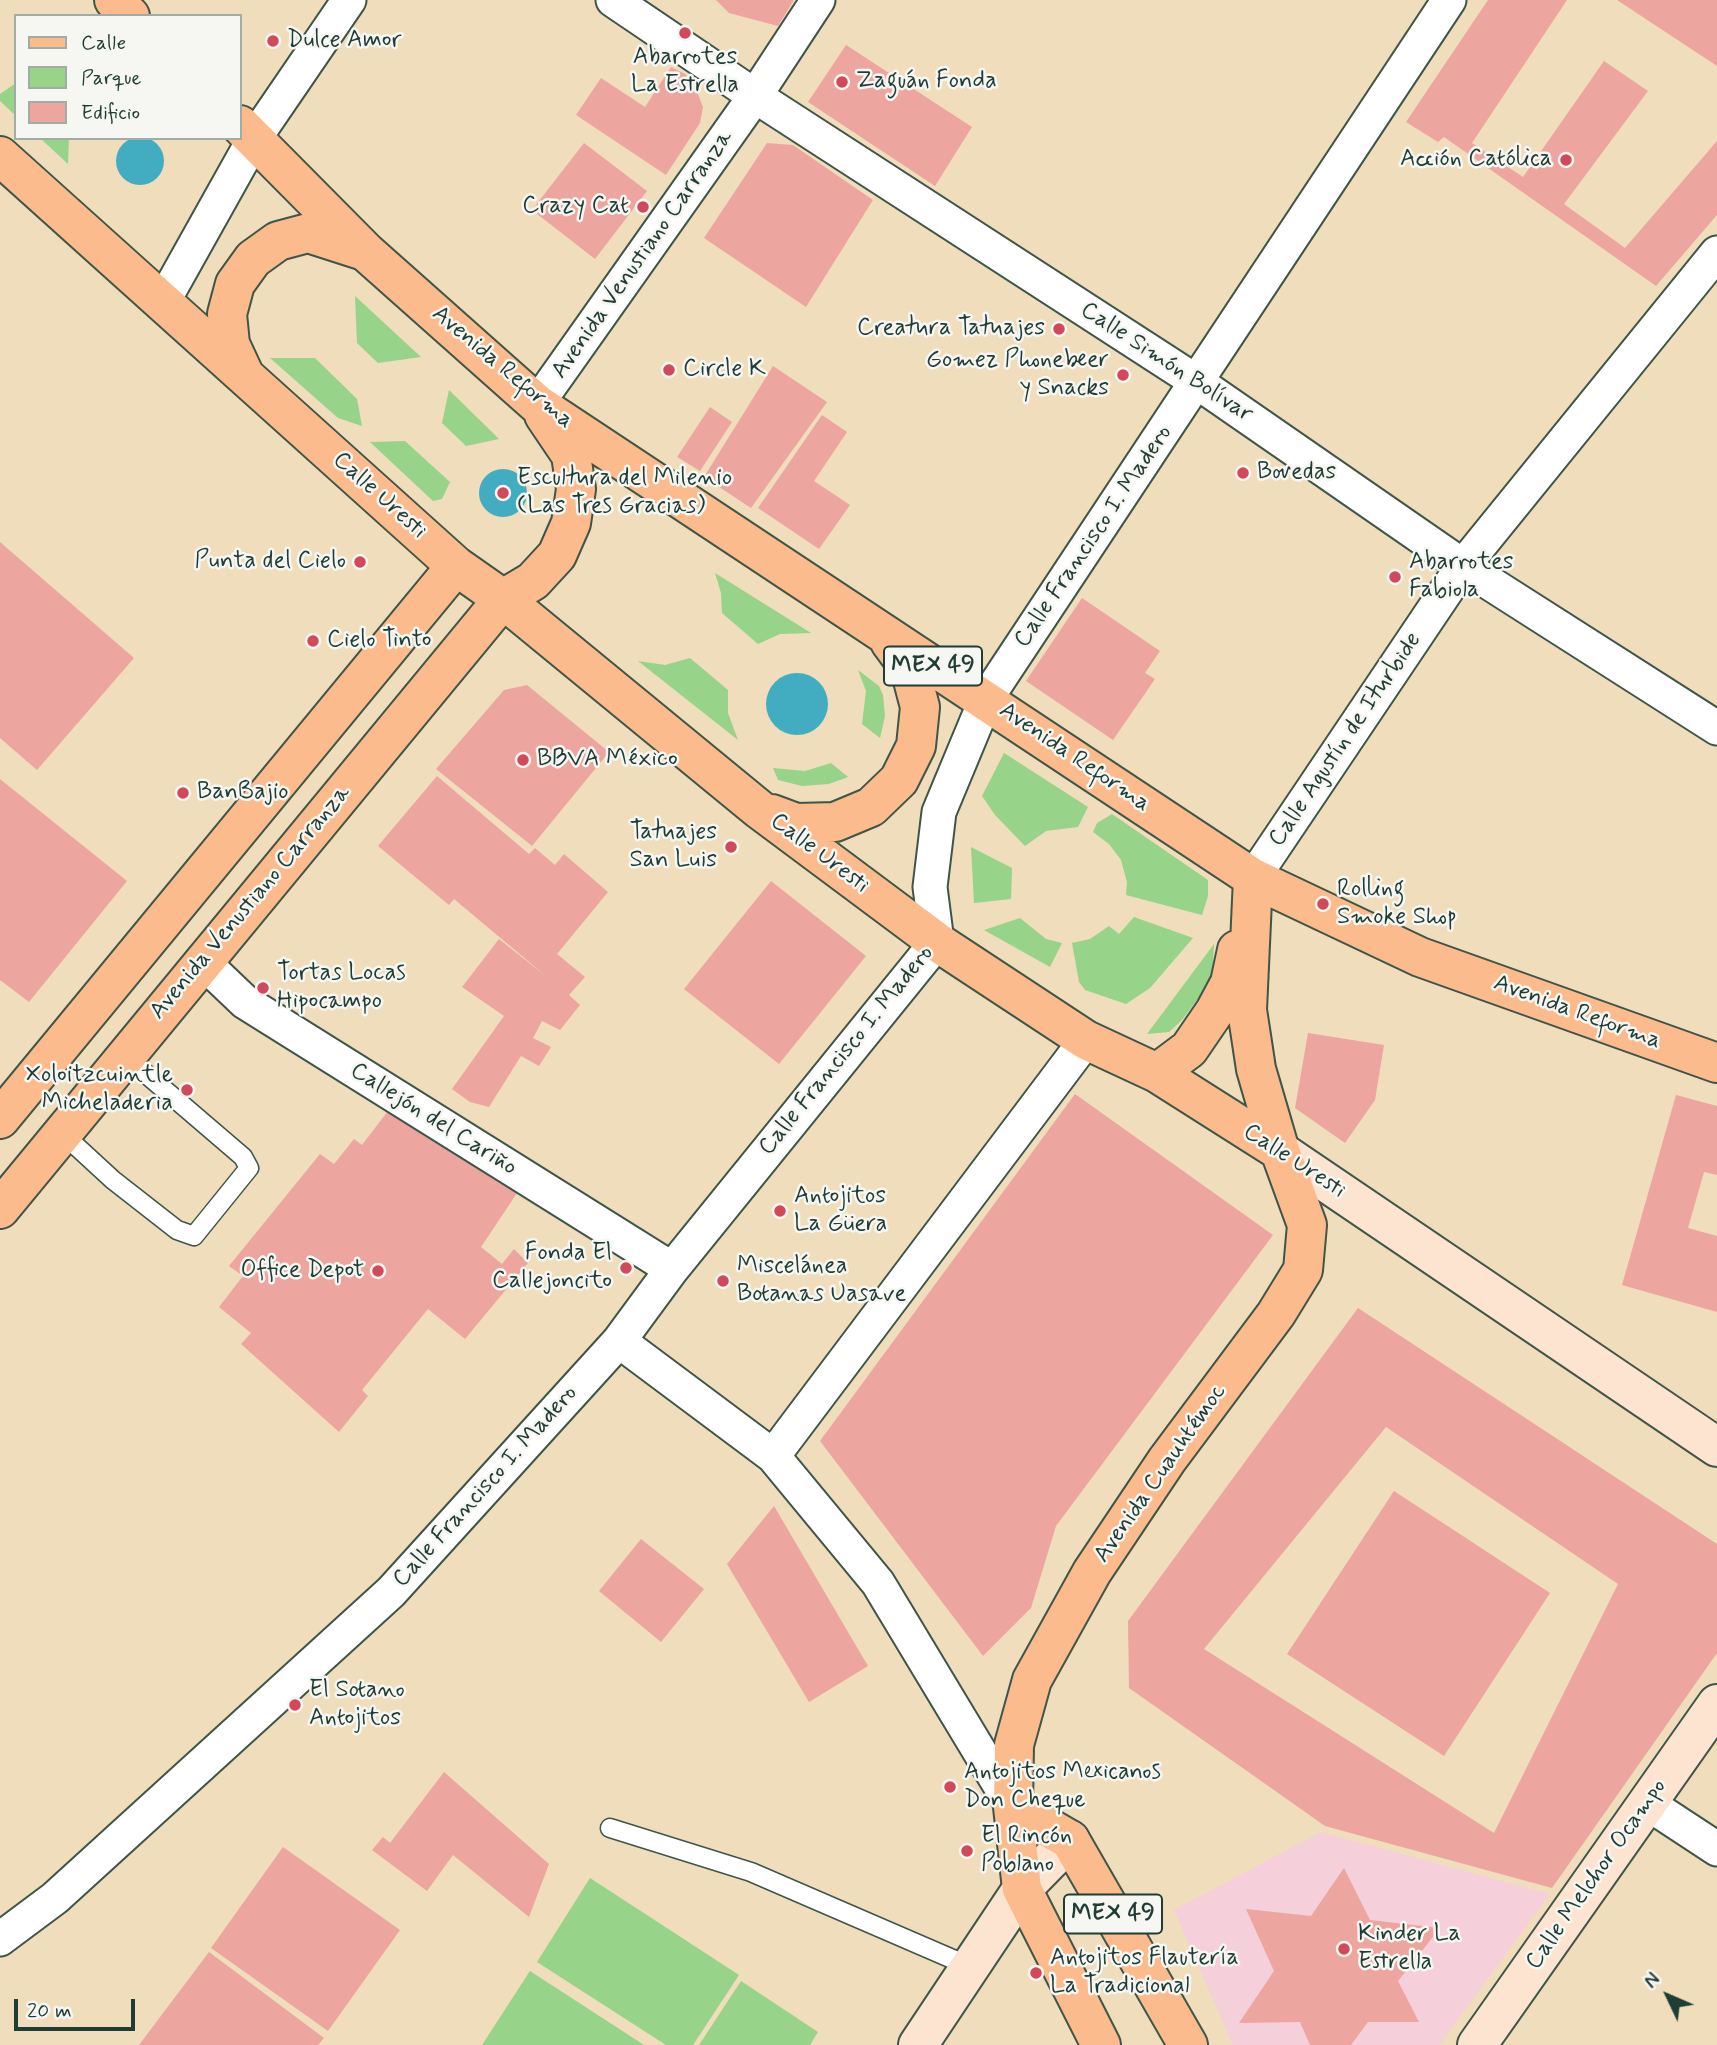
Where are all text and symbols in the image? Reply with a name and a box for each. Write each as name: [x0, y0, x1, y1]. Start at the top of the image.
legend: [14, 14, 242, 140]
marker: Abarrotes La Estrella: [677, 25, 693, 41]
place label: Dulce Amor: [287, 27, 401, 55]
text: Calle: [81, 29, 126, 57]
marker: Dulce Amor: [265, 33, 281, 49]
place label: Abarrotes La Estrella: [631, 44, 739, 100]
text: Parque: [81, 64, 141, 92]
place label: Zaguán Fonda: [856, 68, 997, 96]
marker: Zaguán Fonda: [834, 74, 850, 90]
text: Edificio: [81, 99, 140, 127]
street label: Avenida Venustiano Carranza: [546, 125, 740, 385]
place label: Acción Católica: [1400, 146, 1552, 174]
marker: Acción Católica: [1558, 152, 1574, 168]
place label: Crazy Cat: [522, 193, 629, 221]
marker: Crazy Cat: [635, 199, 651, 215]
street label: Calle Simón Bolívar: [1074, 297, 1258, 429]
street label: Avenida Reforma: [425, 300, 579, 436]
place label: Creatura Tatuajes: [857, 315, 1045, 343]
marker: Creatura Tatuajes: [1051, 321, 1067, 337]
place label: Gomez Phonebeer y Snacks: [926, 347, 1109, 403]
place label: Circle K: [683, 356, 766, 384]
marker: Circle K: [661, 362, 677, 378]
marker: Gomez Phonebeer y Snacks: [1115, 367, 1131, 383]
street label: Calle Francisco I. Madero: [1009, 420, 1179, 654]
street label: Calle Uresti: [326, 446, 432, 546]
place label: Bovedas: [1257, 459, 1336, 487]
place label: Escultura del Milenio (Las Tres Gracias): [517, 465, 732, 521]
marker: Bovedas: [1235, 465, 1251, 481]
marker: Escultura del Milenio (Las Tres Gracias): [495, 485, 511, 501]
place label: Punta del Cielo: [194, 548, 346, 576]
place label: Abarrotes Fabiola: [1409, 549, 1513, 605]
marker: Punta del Cielo: [352, 554, 368, 570]
marker: Abarrotes Fabiola: [1387, 569, 1403, 585]
place label: Cielo Tinto: [327, 627, 432, 655]
street label: Calle Agustín de Iturbide: [1263, 627, 1429, 853]
marker: Cielo Tinto: [305, 633, 321, 649]
road number: MEX 49: [884, 646, 982, 686]
street label: Avenida Reforma: [993, 697, 1155, 819]
place label: BBVA México: [537, 746, 678, 774]
marker: BBVA México: [515, 752, 531, 768]
place label: BanBajio: [197, 779, 289, 807]
street label: Avenida Venustiano Carranza: [144, 780, 358, 1026]
marker: BanBajio: [175, 785, 191, 801]
street label: Calle Uresti: [764, 807, 874, 901]
place label: Tatuajes San Luis: [629, 819, 717, 875]
marker: Tatuajes San Luis: [723, 839, 739, 855]
place label: Rolling Smoke Shop: [1337, 876, 1457, 932]
marker: Rolling Smoke Shop: [1315, 896, 1331, 912]
street label: Calle Francisco I. Madero: [753, 940, 941, 1162]
place label: Tortas Locas Hipocampo: [277, 960, 406, 1016]
street label: Avenida Reforma: [1489, 969, 1665, 1057]
marker: Tortas Locas Hipocampo: [255, 980, 271, 996]
street label: Callejón del Cariño: [344, 1057, 522, 1183]
place label: Xoloitzcuintle Micheladeria: [26, 1062, 173, 1118]
marker: Xoloitzcuintle Micheladeria: [179, 1082, 195, 1098]
street label: Calle Uresti: [1237, 1118, 1351, 1206]
place label: Antojitos La Güera: [794, 1183, 887, 1239]
marker: Antojitos La Güera: [772, 1203, 788, 1219]
place label: Fonda El Callejoncito: [492, 1240, 612, 1296]
place label: Miscelánea Botanas Uasave: [737, 1253, 906, 1309]
place label: Office Depot: [241, 1257, 364, 1285]
marker: Fonda El Callejoncito: [618, 1260, 634, 1276]
marker: Office Depot: [370, 1263, 386, 1279]
marker: Miscelánea Botanas Uasave: [715, 1273, 731, 1289]
street label: Avenida Cuauhtémoc: [1089, 1379, 1233, 1569]
street label: Calle Francisco I. Madero: [388, 1380, 584, 1594]
place label: El Sotano Antojitos: [309, 1677, 405, 1733]
marker: El Sotano Antojitos: [287, 1697, 303, 1713]
place label: Antojitos Mexicanos Don Cheque: [964, 1759, 1161, 1815]
street label: Calle Melchor Ocampo: [1520, 1774, 1674, 1976]
marker: Antojitos Mexicanos Don Cheque: [942, 1779, 958, 1795]
place label: El Rincón Poblano: [981, 1823, 1072, 1879]
marker: El Rincón Poblano: [959, 1843, 975, 1859]
road number: MEX 49: [1064, 1895, 1162, 1934]
place label: Kinder La Estrella: [1358, 1921, 1461, 1977]
marker: Kinder La Estrella: [1336, 1941, 1352, 1957]
place label: Antojitos Flautería La Tradicional: [1050, 1945, 1239, 2001]
north arrow: [1633, 1961, 1703, 2031]
marker: Antojitos Flautería La Tradicional: [1028, 1965, 1044, 1981]
text: N: [1639, 1968, 1666, 1994]
scale bar: [18, 1986, 138, 2030]
text: 20 m: [27, 1997, 72, 2025]

